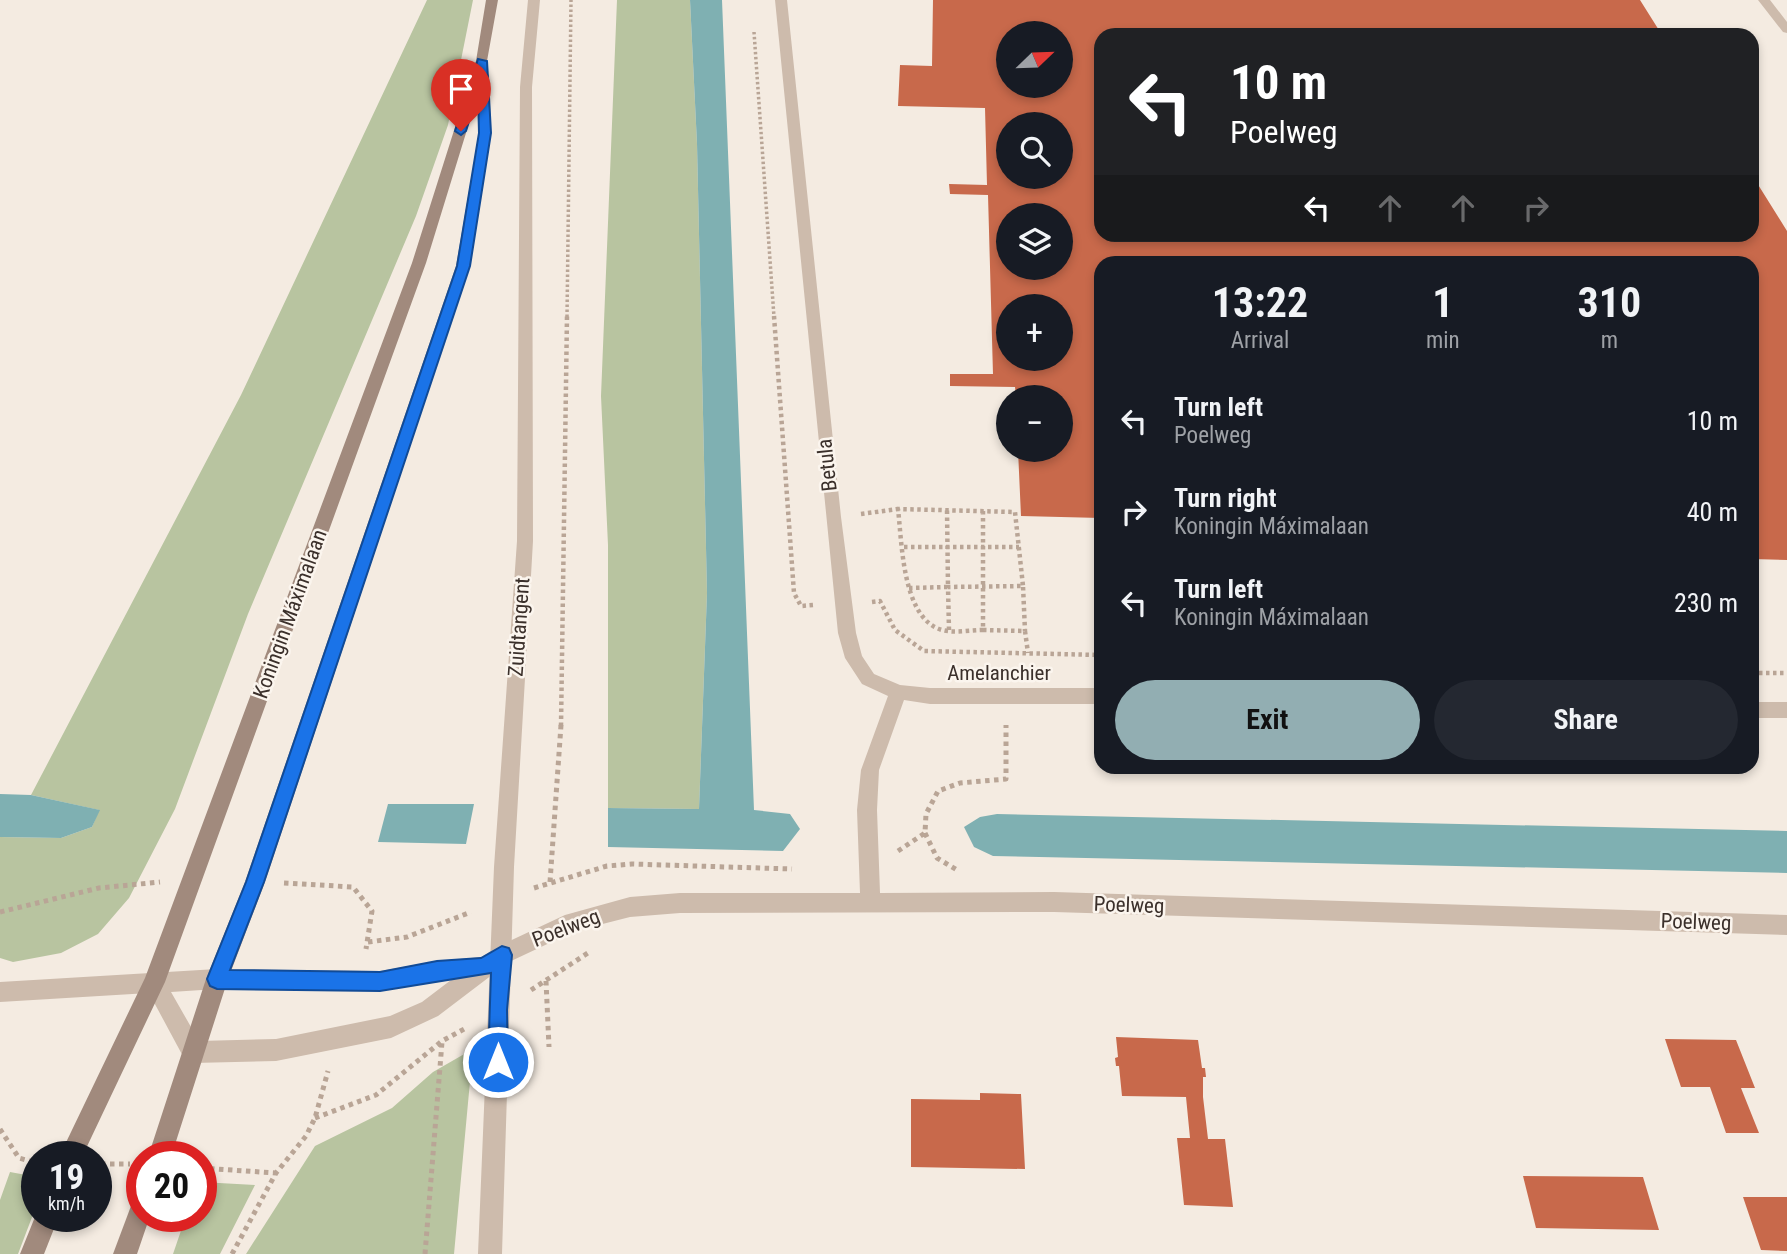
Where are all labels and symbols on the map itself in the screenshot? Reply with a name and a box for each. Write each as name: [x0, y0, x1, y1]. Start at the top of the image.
north arrow: [996, 21, 1073, 98]
pin: [431, 59, 491, 131]
street label: Betula: [812, 438, 842, 492]
street label: Koningin Máximalaan: [248, 526, 332, 702]
street label: Zuidtangent: [504, 577, 534, 677]
street label: Amelanchier: [947, 661, 1051, 685]
street label: Poelweg: [1093, 892, 1165, 918]
street label: Poelweg: [529, 904, 603, 952]
street label: Poelweg: [1660, 909, 1732, 935]
position arrow: [461, 1025, 535, 1099]
speed limit sign: 20: [126, 1141, 217, 1232]

